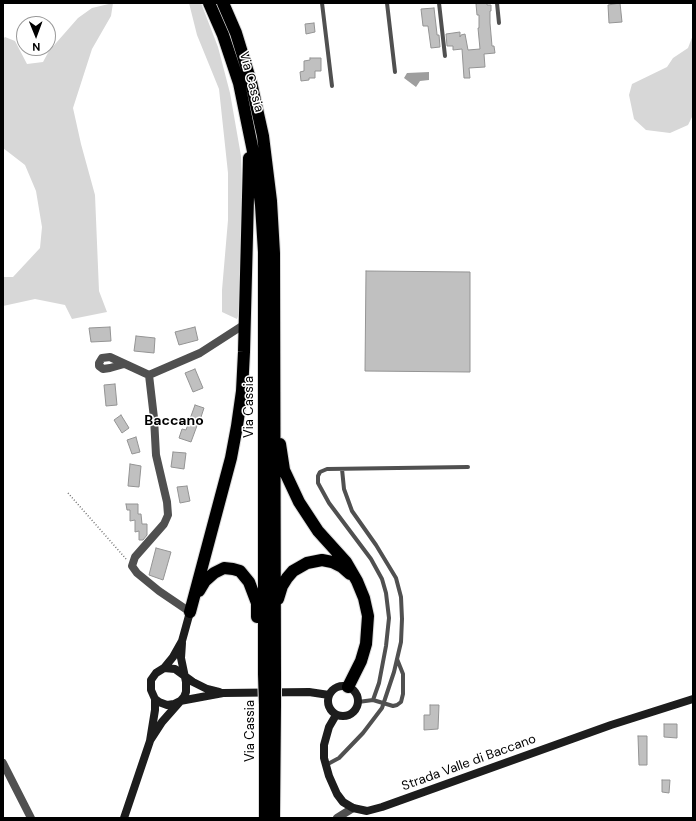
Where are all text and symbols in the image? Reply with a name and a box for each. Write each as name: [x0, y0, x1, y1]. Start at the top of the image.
north arrow: [16, 16, 56, 56]
text: N: [32, 40, 40, 54]
street label: Via Cassia: [235, 50, 267, 114]
street label: Via Cassia: [242, 376, 258, 438]
district label: Baccano: [144, 413, 204, 429]
street label: Via Cassia: [243, 700, 259, 762]
street label: Strada Valle di Baccano: [400, 731, 538, 795]

